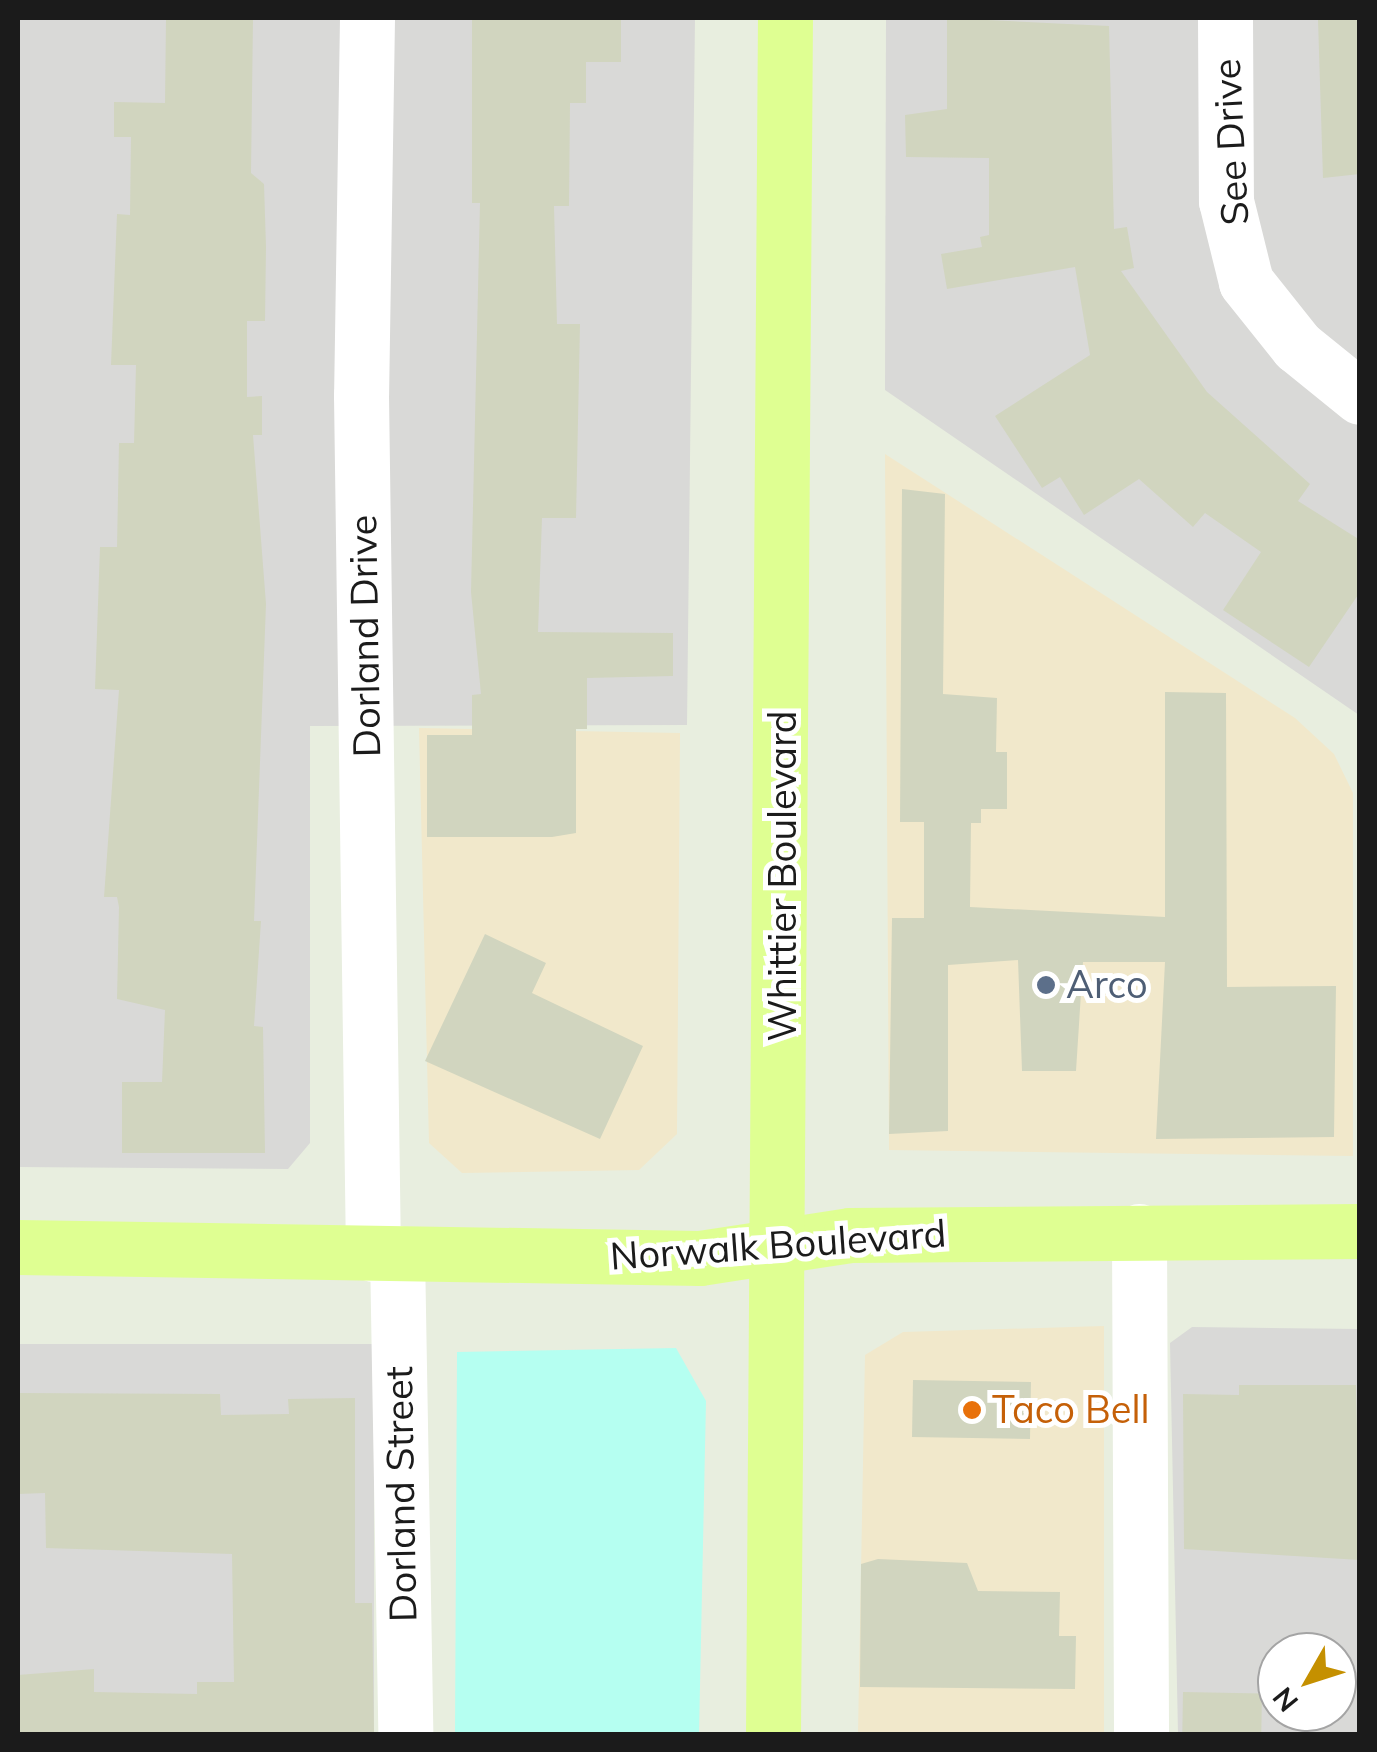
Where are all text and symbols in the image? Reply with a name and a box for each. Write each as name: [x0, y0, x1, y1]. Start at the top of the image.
street label: See Drive: [1204, 58, 1258, 226]
street label: Dorland Drive: [340, 514, 390, 758]
street label: Whittier Boulevard: [760, 711, 806, 1041]
place label: Arco: [1066, 962, 1148, 1008]
marker: Arco: [1035, 974, 1057, 996]
street label: Norwalk Boulevard: [608, 1211, 948, 1279]
street label: Dorland Street: [376, 1366, 426, 1622]
place label: Taco Bell: [992, 1387, 1149, 1433]
marker: Taco Bell: [961, 1399, 983, 1421]
north arrow: [1257, 1632, 1357, 1732]
text: N: [1265, 1681, 1305, 1719]

